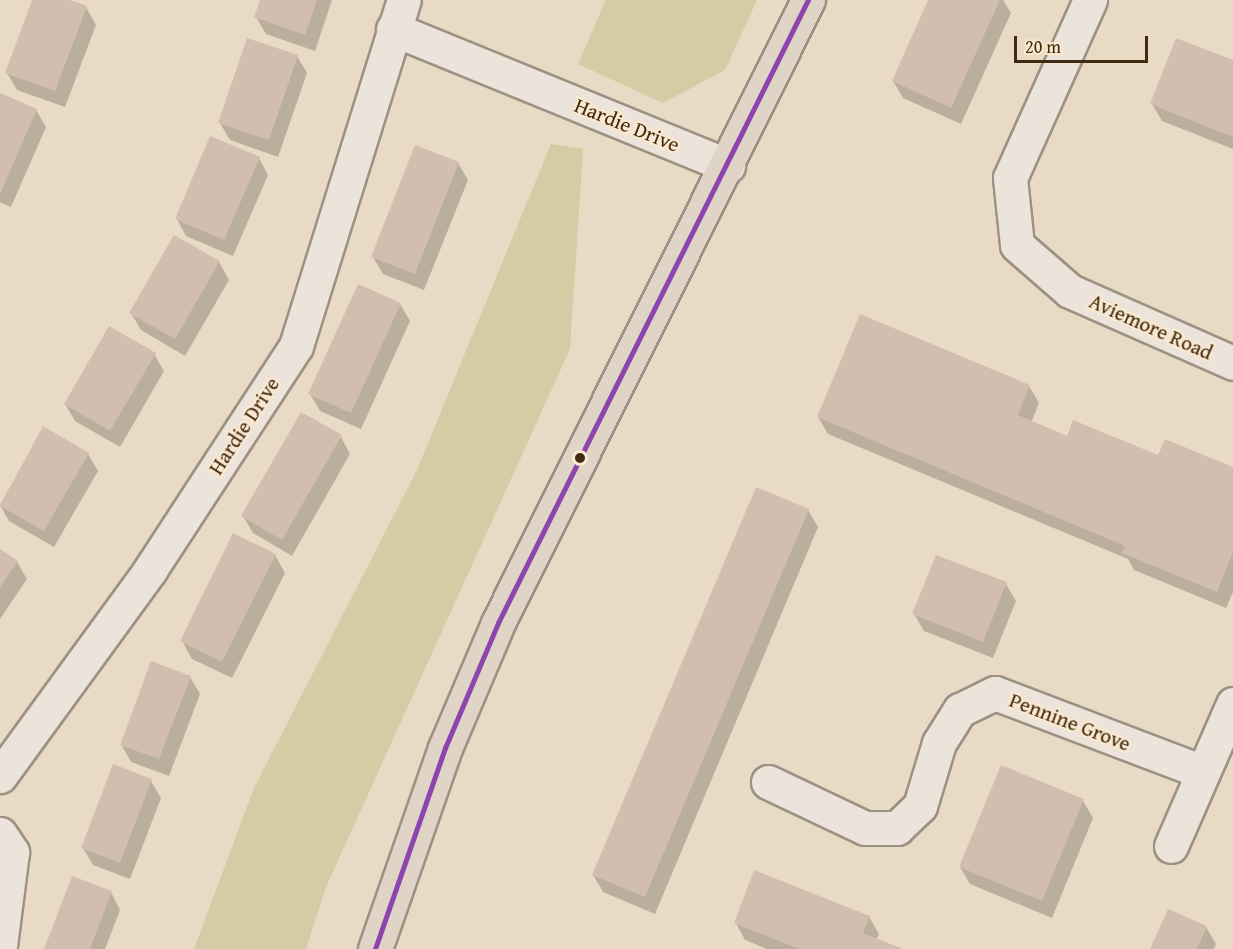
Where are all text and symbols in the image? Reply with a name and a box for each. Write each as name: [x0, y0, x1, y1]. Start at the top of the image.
scale bar: [1017, 24, 1150, 62]
text: 20 m: [1025, 33, 1061, 60]
street label: Hardie Drive: [571, 93, 683, 157]
street label: Aviemore Road: [1085, 289, 1217, 365]
street label: Hardie Drive: [203, 373, 285, 479]
unlabelled marker: [574, 452, 586, 464]
street label: Pennine Grove: [1006, 687, 1134, 757]

